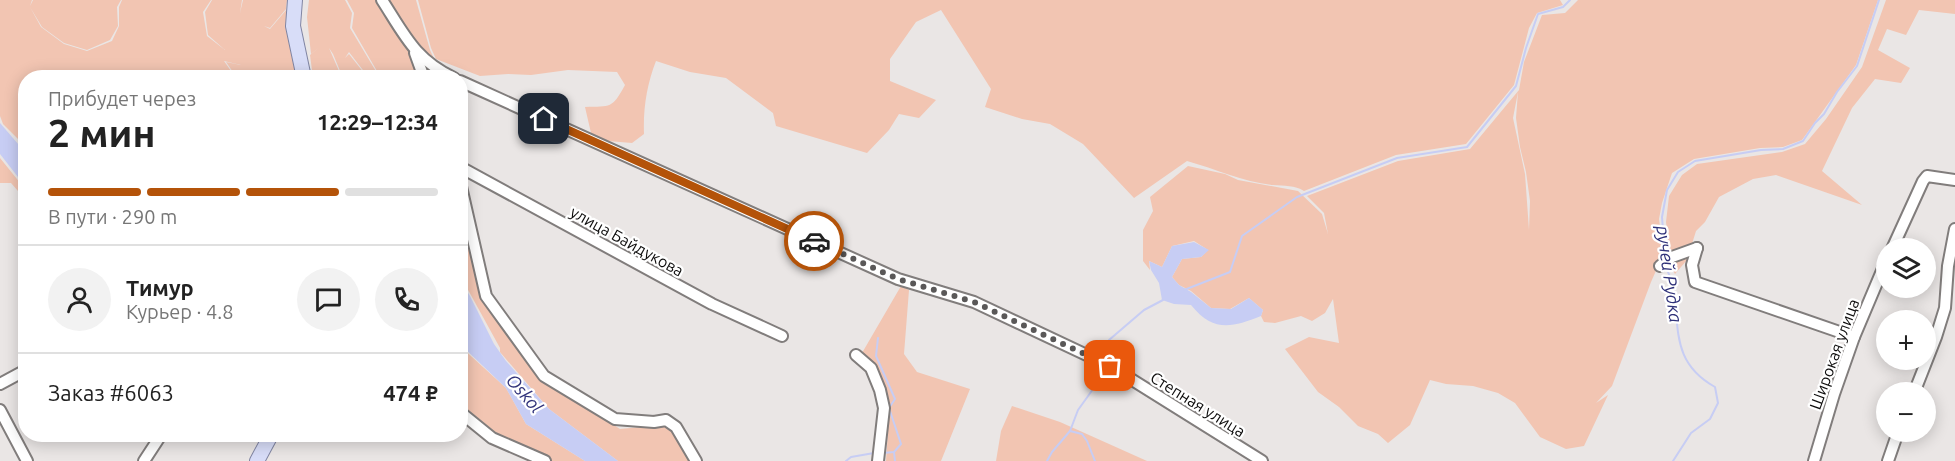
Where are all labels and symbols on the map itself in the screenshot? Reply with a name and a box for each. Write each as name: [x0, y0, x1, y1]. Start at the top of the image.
pin: [518, 93, 569, 144]
street label: улица Байдукова: [567, 202, 687, 280]
courier: [784, 211, 844, 271]
water label: ручей Рудка: [1653, 223, 1687, 324]
street label: Широкая улица: [1806, 296, 1862, 412]
pin: [1084, 340, 1135, 391]
street label: Степная улица: [1147, 368, 1249, 440]
water label: Oskol: [503, 370, 547, 416]

